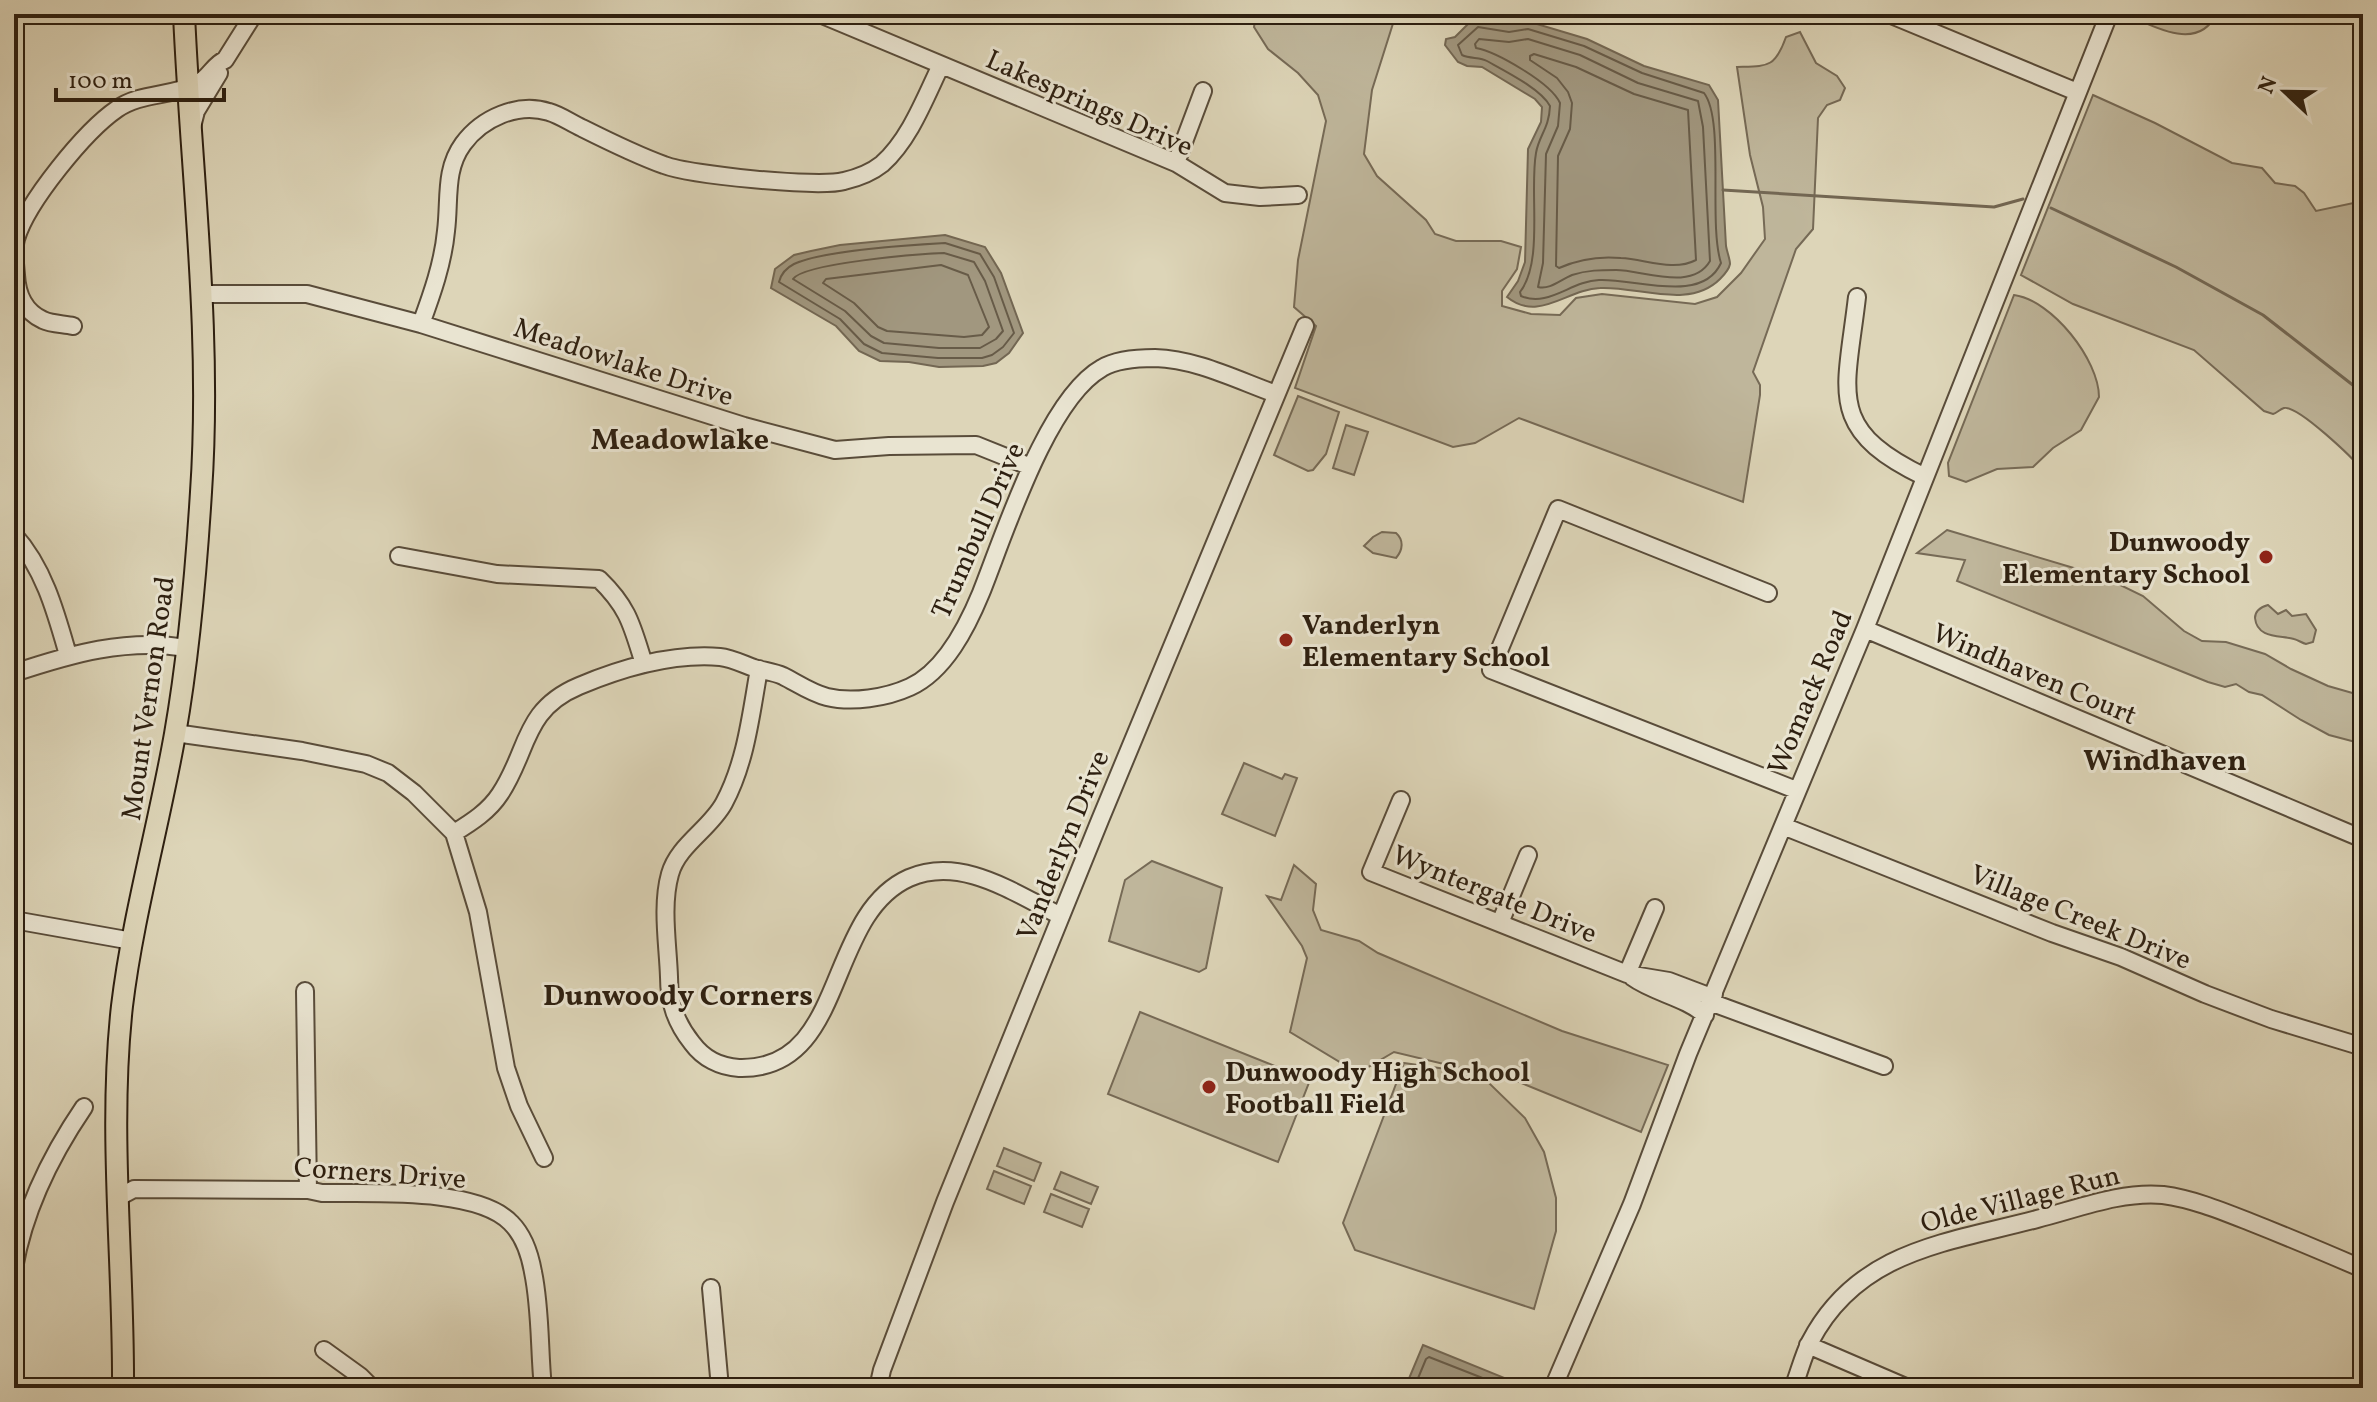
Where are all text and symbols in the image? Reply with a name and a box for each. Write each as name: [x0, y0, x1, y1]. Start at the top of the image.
street label: Lakesprings Drive: [979, 41, 1199, 167]
scale bar: [56, 52, 224, 102]
north arrow: [2245, 52, 2325, 132]
text: 100 m: [68, 65, 133, 99]
text: N: [2251, 72, 2286, 99]
street label: Meadowlake Drive: [508, 309, 738, 417]
district label: Meadowlake: [591, 420, 769, 462]
street label: Trumbull Drive: [923, 437, 1036, 625]
place label: Dunwoody Elementary School: [2002, 524, 2250, 595]
marker: Dunwoody Elementary School: [2257, 548, 2275, 566]
street label: Mount Vernon Road: [113, 574, 186, 823]
street label: Womack Road: [1759, 605, 1864, 781]
place label: Vanderlyn Elementary School: [1302, 607, 1550, 678]
street label: Windhaven Court: [1926, 615, 2142, 736]
marker: Vanderlyn Elementary School: [1277, 631, 1295, 649]
district label: Windhaven: [2083, 741, 2247, 783]
street label: Vanderlyn Drive: [1008, 745, 1120, 947]
street label: Wyntergate Drive: [1386, 836, 1602, 954]
street label: Village Creek Drive: [1963, 856, 2197, 981]
district label: Dunwoody Corners: [543, 976, 813, 1018]
place label: Dunwoody High School Football Field: [1225, 1054, 1530, 1125]
marker: Dunwoody High School Football Field: [1200, 1078, 1218, 1096]
street label: Corners Drive: [292, 1149, 467, 1200]
street label: Olde Village Run: [1917, 1157, 2125, 1244]

